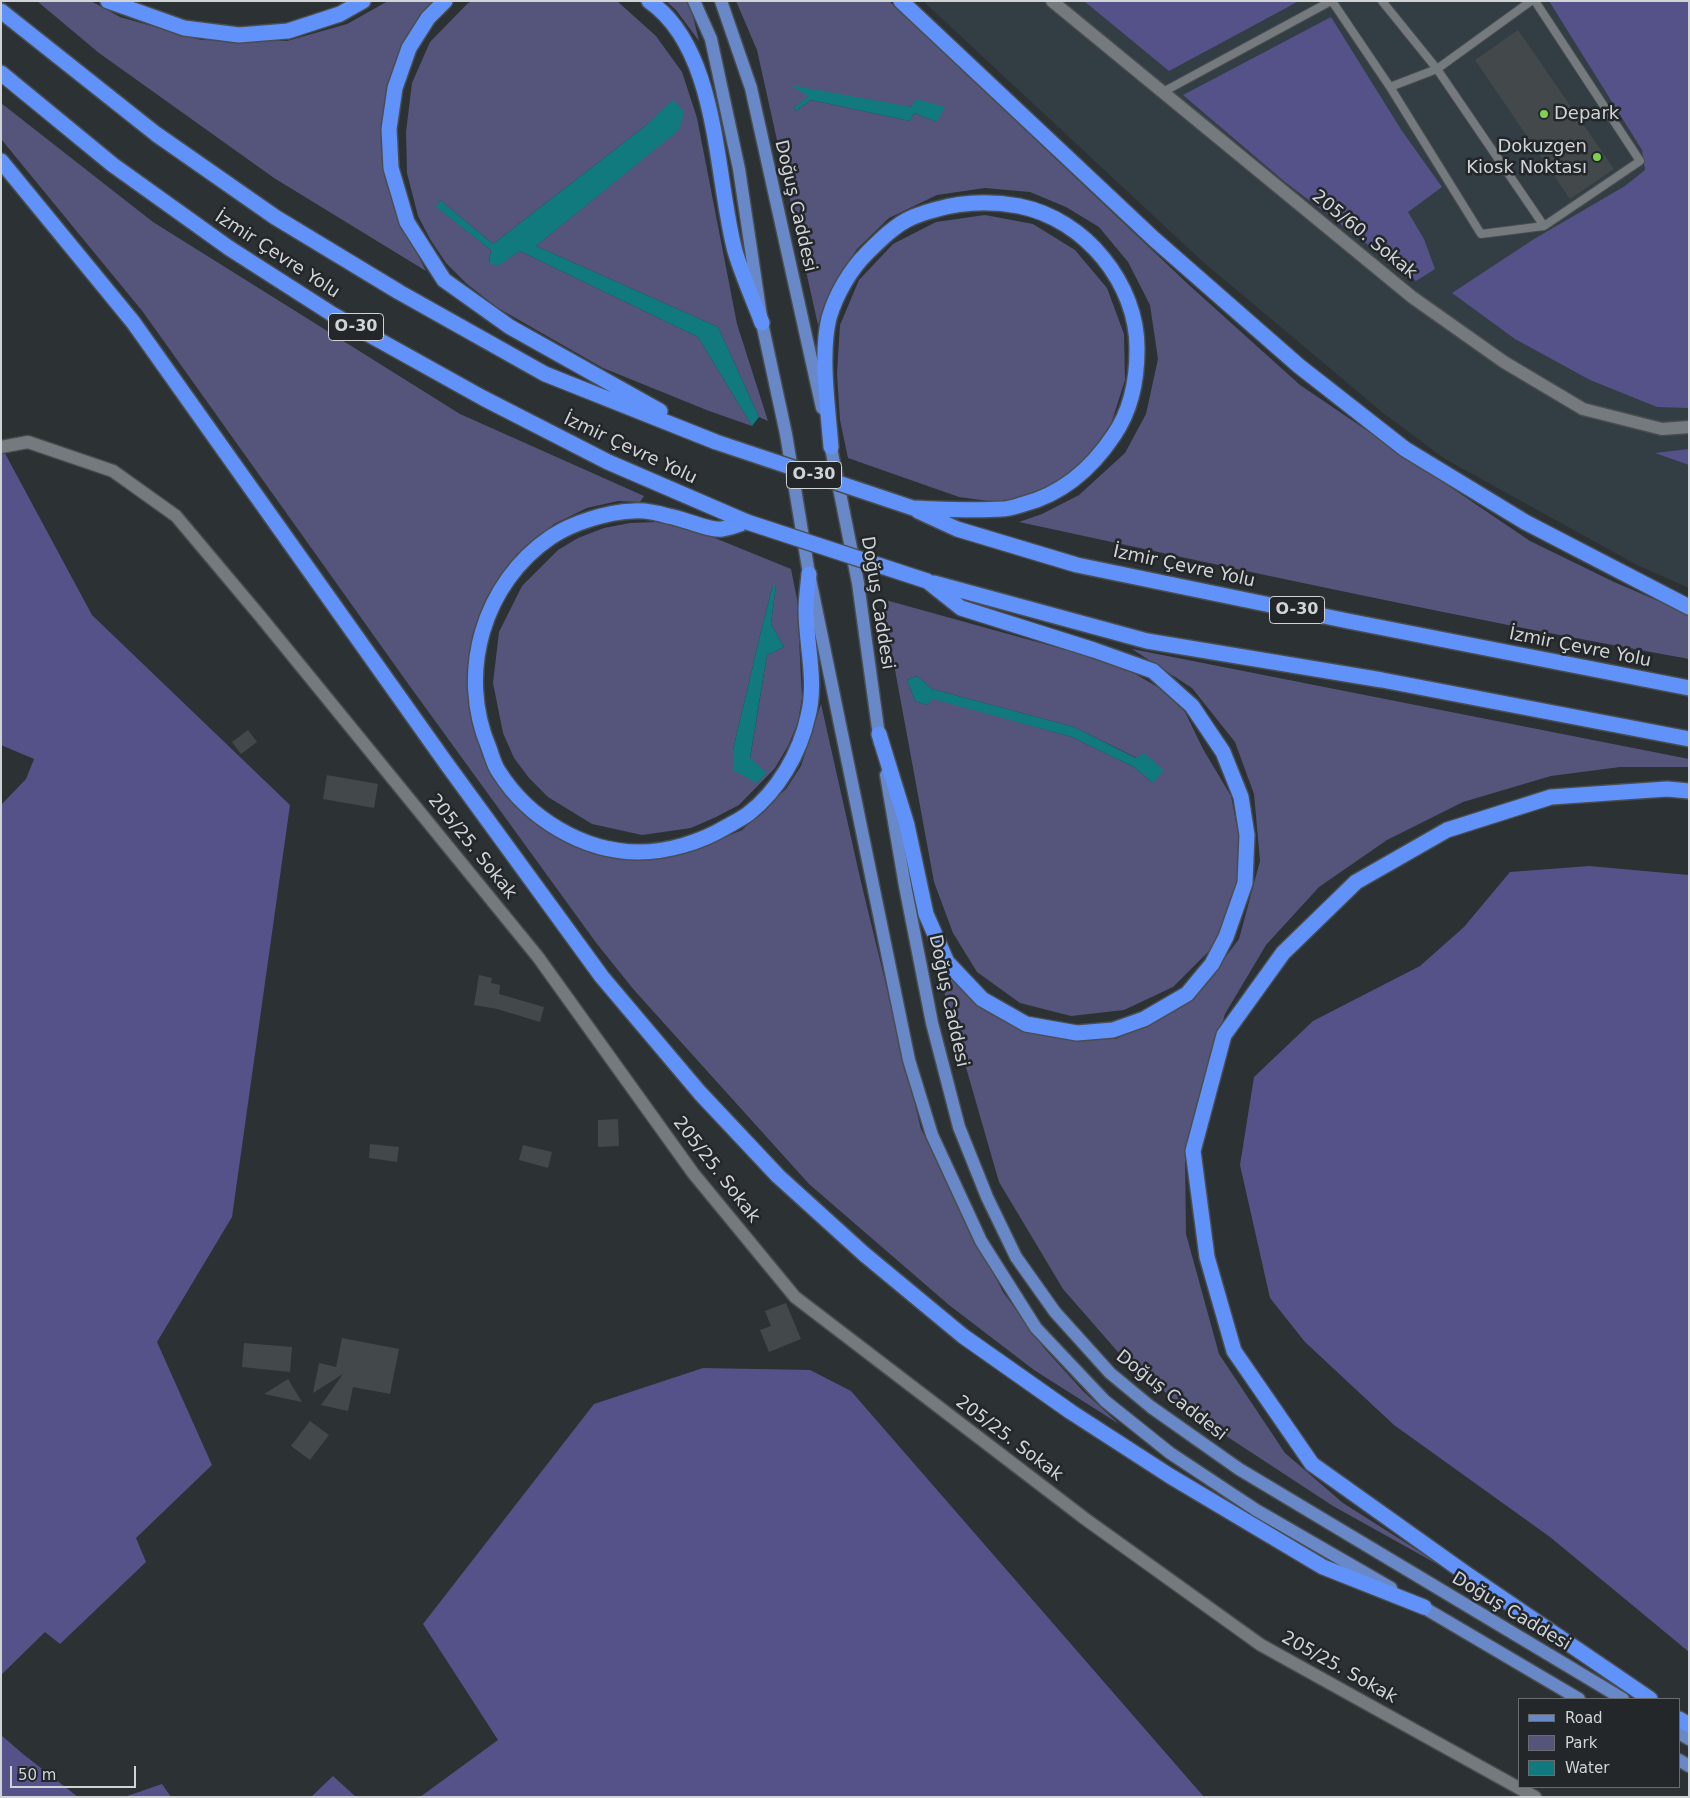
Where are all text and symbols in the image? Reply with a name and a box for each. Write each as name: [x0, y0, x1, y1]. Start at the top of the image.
place label: Depark: [1554, 103, 1619, 125]
marker: Depark: [1538, 108, 1550, 120]
place label: Dokuzgen Kiosk Noktası: [1466, 136, 1587, 178]
street label: Doğuş Caddesi: [769, 138, 821, 274]
marker: Dokuzgen Kiosk Noktası: [1591, 151, 1603, 163]
street label: 205/60. Sokak: [1307, 186, 1421, 284]
street label: İzmir Çevre Yolu: [211, 207, 343, 303]
road number: O-30: [328, 314, 384, 341]
street label: İzmir Çevre Yolu: [560, 409, 700, 489]
road number: O-30: [786, 462, 842, 488]
street label: Doğuş Caddesi: [856, 535, 898, 671]
street label: İzmir Çevre Yolu: [1111, 541, 1257, 593]
road number: O-30: [1270, 596, 1324, 624]
street label: İzmir Çevre Yolu: [1507, 624, 1653, 672]
street label: 205/25. Sokak: [423, 790, 521, 904]
street label: Doğuş Caddesi: [923, 933, 973, 1069]
street label: 205/25. Sokak: [668, 1113, 764, 1227]
street label: Doğuş Caddesi: [1111, 1346, 1231, 1446]
street label: 205/25. Sokak: [951, 1392, 1067, 1486]
street label: Doğuş Caddesi: [1448, 1568, 1574, 1656]
street label: 205/25. Sokak: [1277, 1627, 1401, 1709]
legend: [1518, 1698, 1680, 1788]
text: Road: [1565, 1709, 1603, 1727]
text: Park: [1565, 1734, 1597, 1752]
scale bar: [12, 1756, 139, 1788]
text: Water: [1565, 1759, 1609, 1777]
text: 50 m: [18, 1766, 56, 1784]

